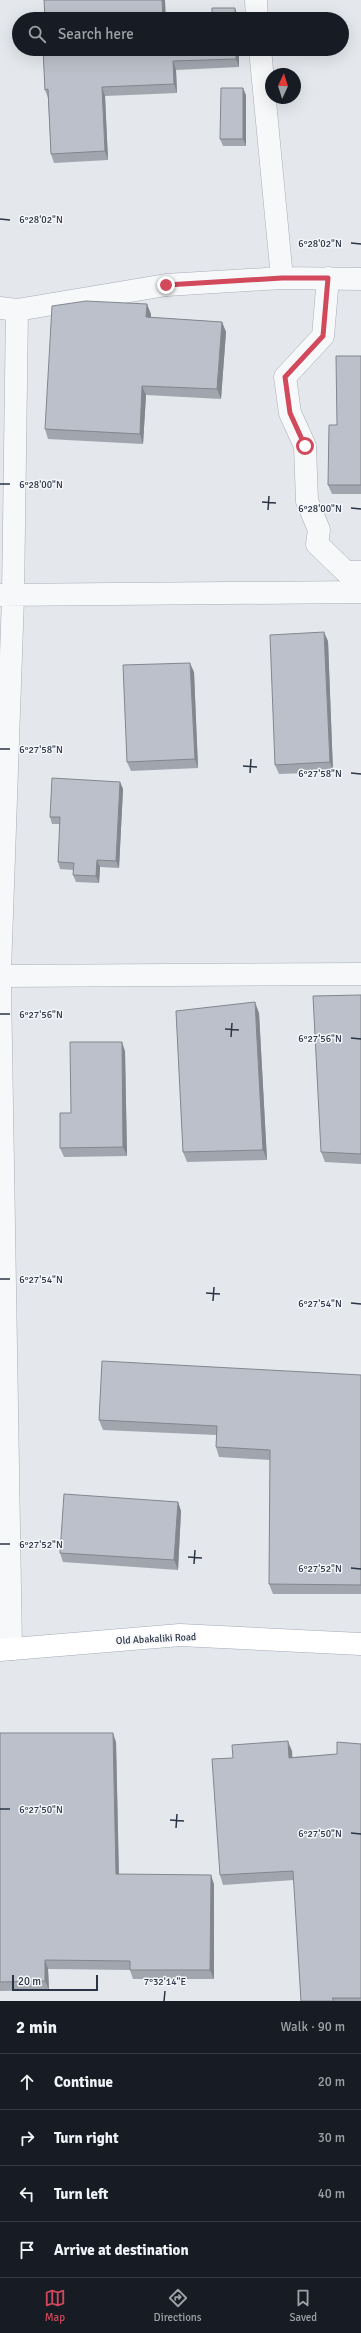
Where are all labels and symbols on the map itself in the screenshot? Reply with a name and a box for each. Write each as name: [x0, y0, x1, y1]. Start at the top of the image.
north arrow: [265, 68, 301, 104]
text: 6°28'02"N: [19, 214, 63, 226]
text: 6°28'02"N: [298, 238, 342, 250]
route end: [157, 276, 175, 294]
route start: [296, 437, 314, 455]
text: 6°28'00"N: [19, 479, 63, 491]
text: 6°28'00"N: [298, 503, 342, 515]
text: 6°27'58"N: [19, 744, 63, 756]
text: 6°27'58"N: [298, 768, 342, 780]
text: 6°27'56"N: [19, 1009, 63, 1021]
text: 6°27'56"N: [298, 1033, 342, 1045]
text: 6°27'54"N: [19, 1274, 63, 1286]
text: 6°27'54"N: [298, 1298, 342, 1310]
text: 6°27'52"N: [19, 1539, 63, 1551]
text: 6°27'52"N: [298, 1563, 342, 1575]
street label: Old Abakaliki Road: [116, 1631, 196, 1647]
text: 6°27'50"N: [19, 1804, 63, 1816]
text: 6°27'50"N: [298, 1828, 342, 1840]
scale bar: [12, 1973, 98, 1992]
text: 7°32'14"E: [144, 1976, 186, 1988]

